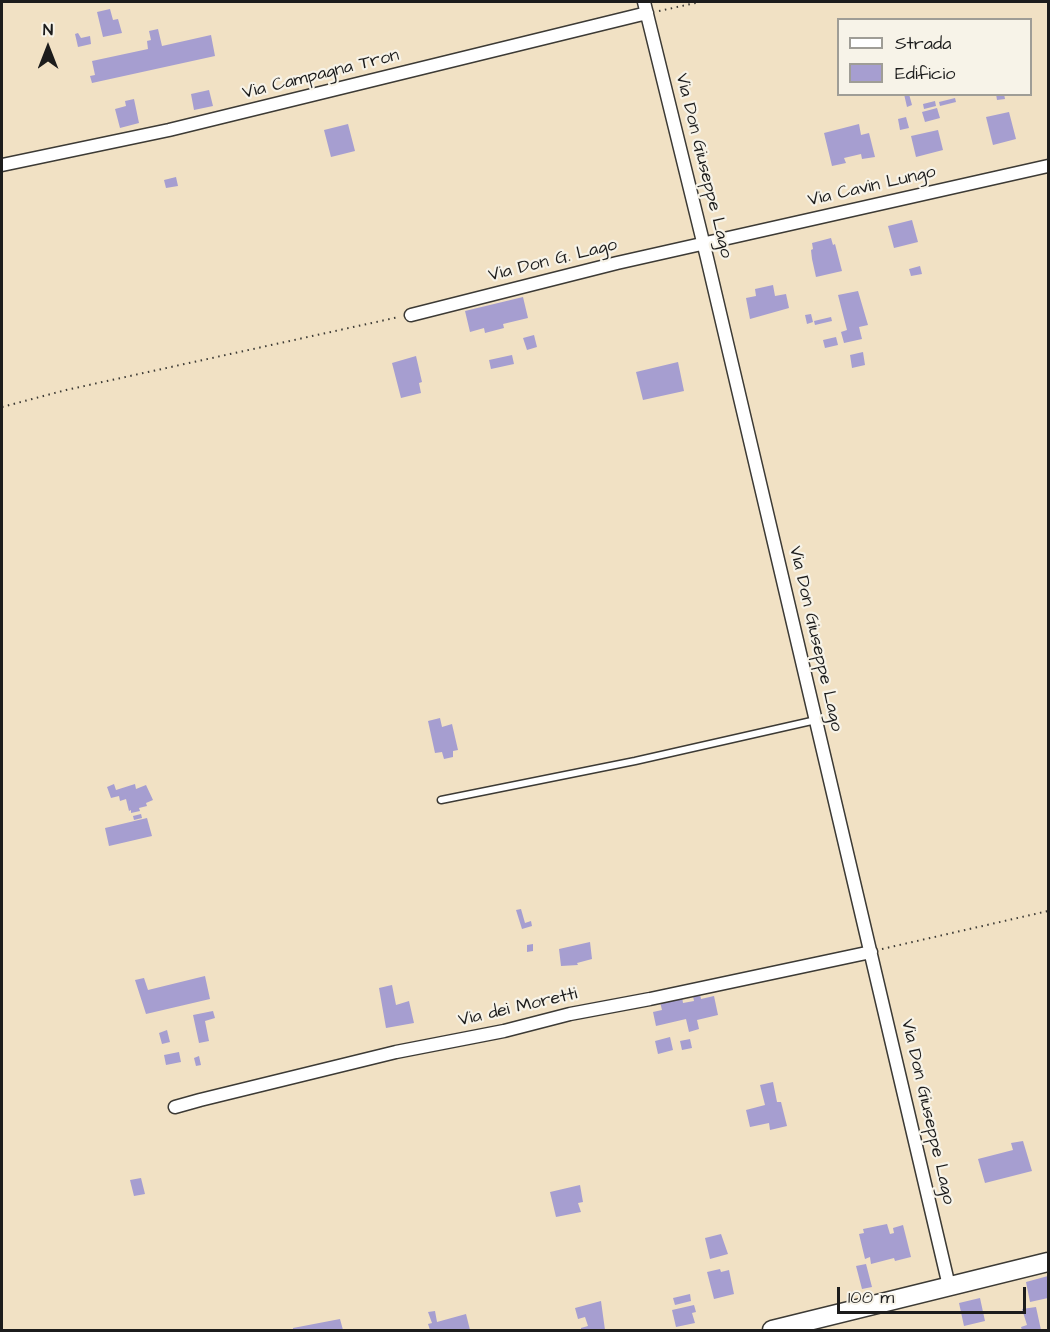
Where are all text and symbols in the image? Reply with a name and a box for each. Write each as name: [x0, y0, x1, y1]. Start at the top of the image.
north arrow: [18, 18, 78, 78]
legend: [837, 18, 1032, 96]
text: N: [43, 19, 53, 41]
text: Strada: [895, 31, 951, 56]
street label: Via Campagna Tron: [241, 45, 401, 105]
text: Edificio: [895, 61, 955, 86]
street label: Via Don Giuseppe Lago: [670, 71, 736, 261]
street label: Via Cavin Lungo: [806, 162, 938, 212]
street label: Via Don G. Lago: [487, 235, 619, 287]
street label: Via Don Giuseppe Lago: [783, 544, 847, 734]
street label: Via dei Moretti: [457, 984, 579, 1032]
street label: Via Don Giuseppe Lago: [895, 1017, 959, 1207]
scale bar: [840, 1275, 1029, 1313]
text: 100 m: [848, 1285, 894, 1310]

